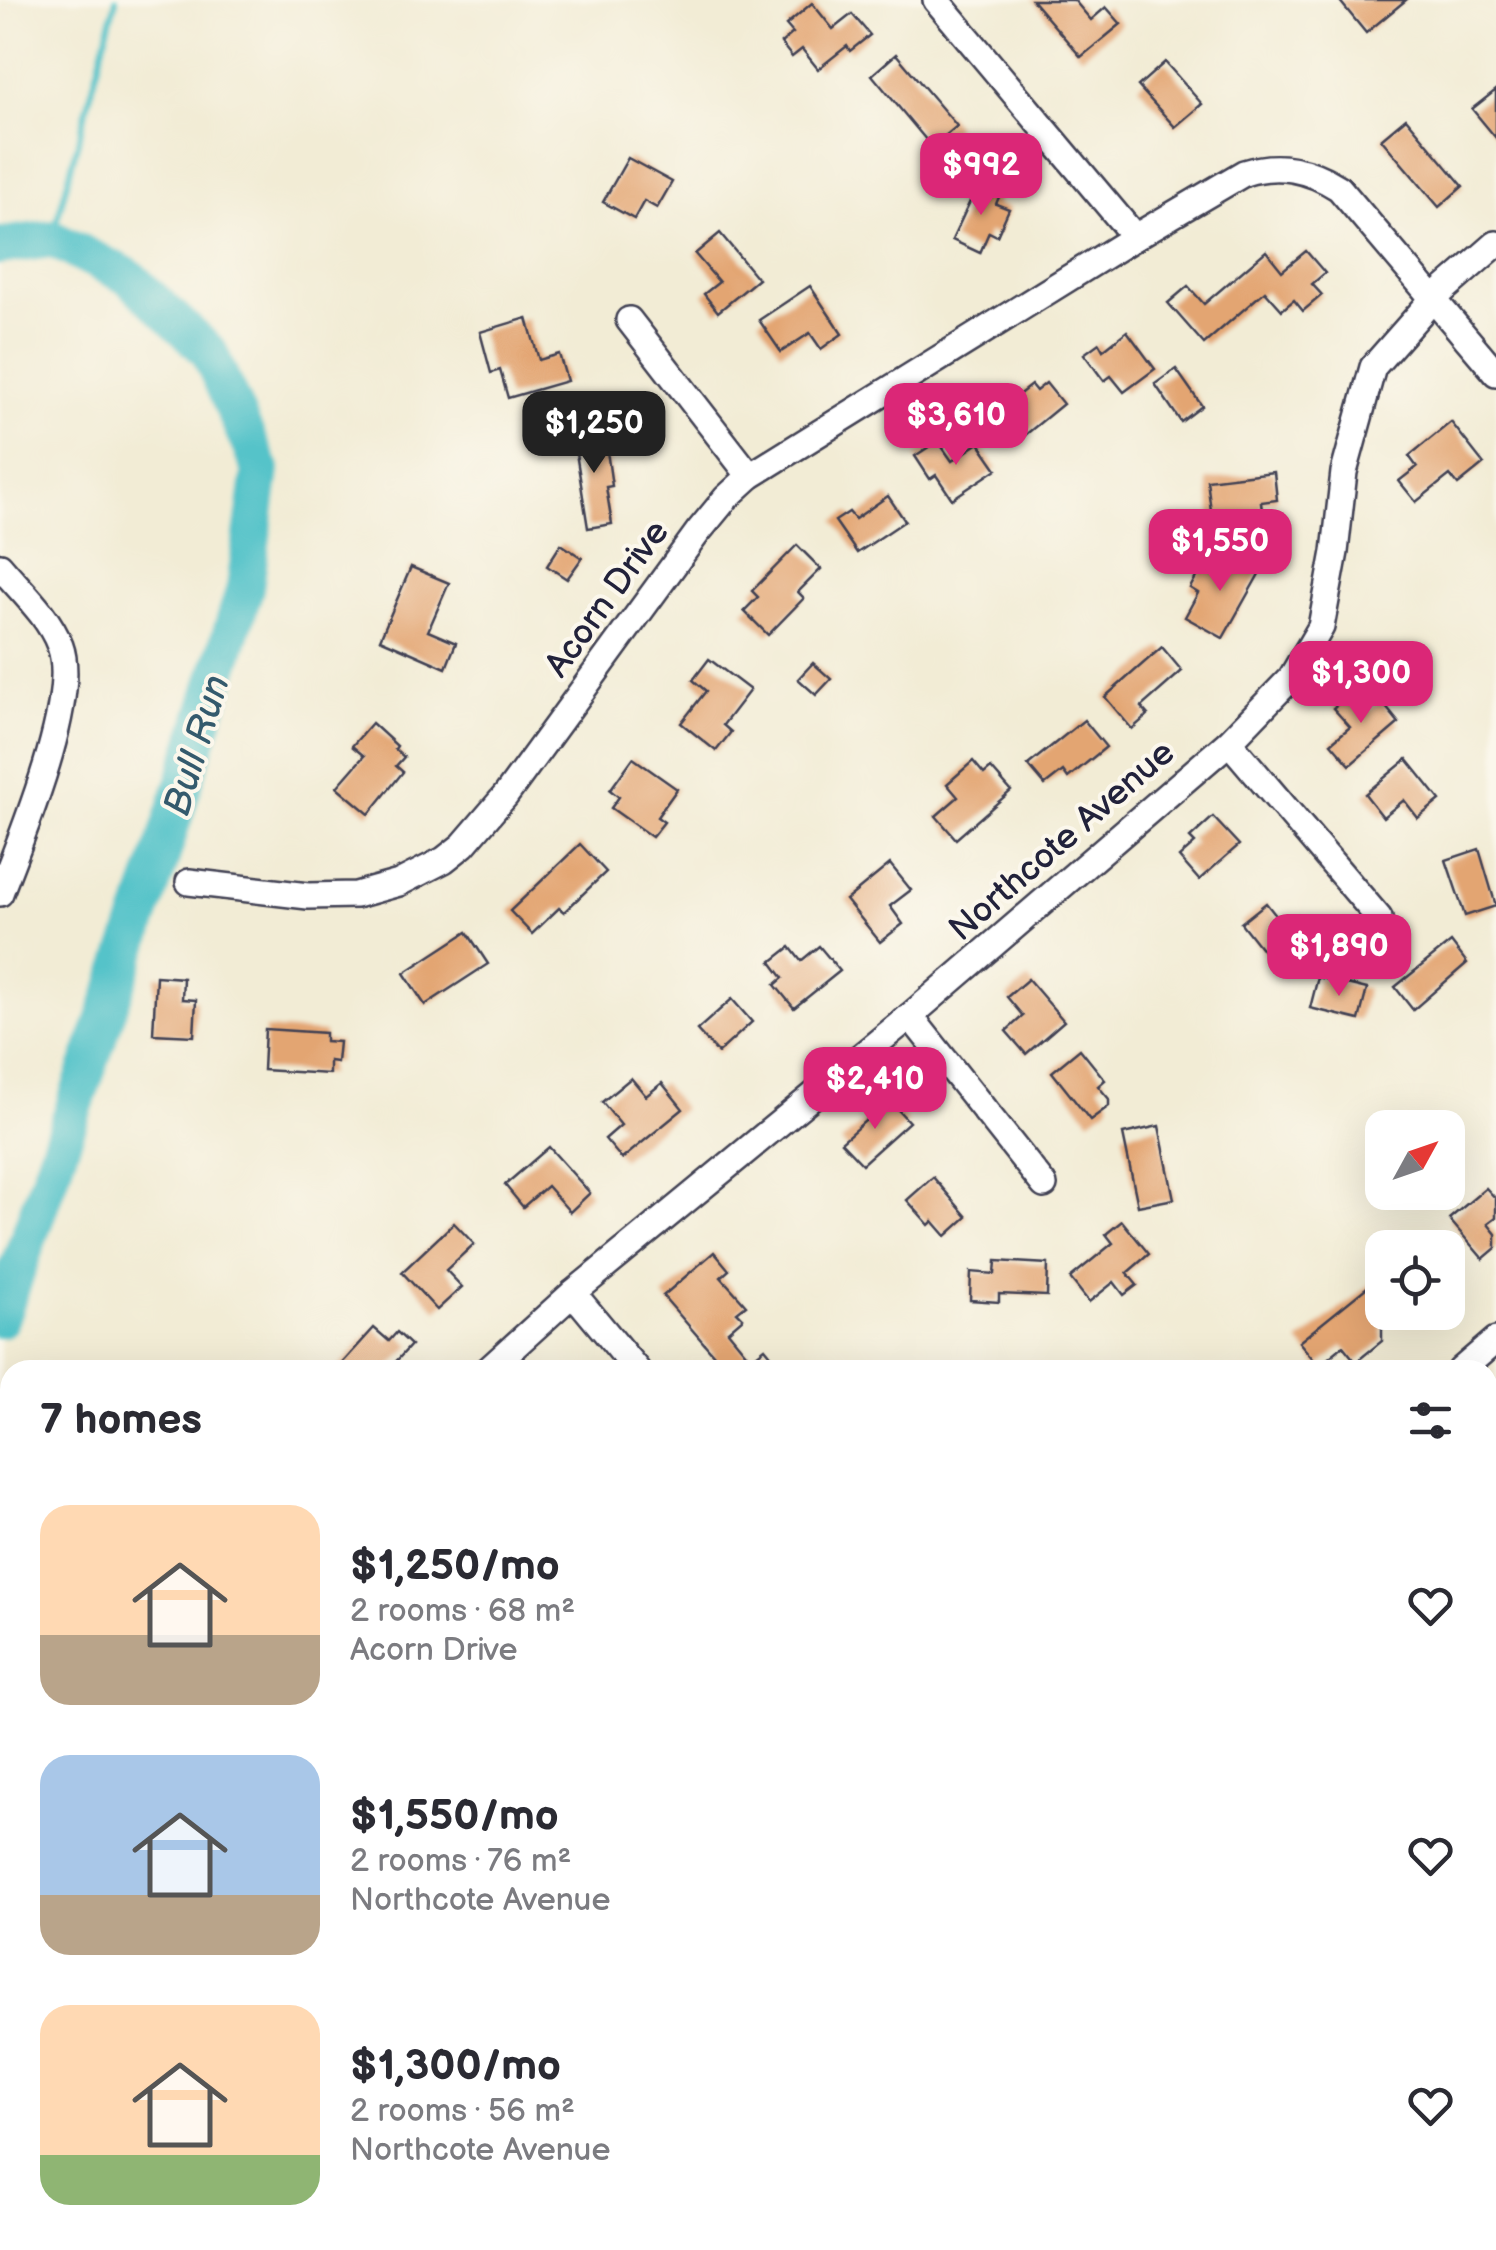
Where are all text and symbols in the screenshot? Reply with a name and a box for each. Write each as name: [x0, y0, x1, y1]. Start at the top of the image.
pin: $992: [922, 133, 1040, 218]
text: $992: [942, 146, 1020, 185]
pin: $3,610: [875, 383, 1037, 468]
pin: $1,250: [513, 391, 675, 476]
text: $3,610: [906, 396, 1006, 435]
text: $1,250: [544, 404, 644, 443]
pin: $1,550: [1139, 509, 1301, 594]
street label: Acorn Drive: [536, 512, 678, 686]
text: $1,550: [1171, 522, 1269, 561]
pin: $1,300: [1280, 641, 1442, 726]
text: $1,300: [1311, 654, 1411, 693]
water label: Bull Run: [155, 670, 240, 821]
street label: Northcote Avenue: [940, 731, 1184, 951]
pin: $1,890: [1258, 914, 1420, 999]
text: $1,890: [1289, 927, 1389, 966]
pin: $2,410: [794, 1047, 956, 1132]
text: $2,410: [826, 1060, 924, 1099]
north arrow: [1365, 1110, 1465, 1210]
map controls: [1365, 1110, 1465, 1330]
button: locate: [1365, 1230, 1465, 1330]
icon: filters: [1403, 1393, 1458, 1448]
text: 7 homes: [40, 1395, 202, 1446]
text: $1,250/mo: [350, 1541, 560, 1592]
icon: home: [120, 1545, 240, 1665]
icon: heart: [1403, 1578, 1458, 1633]
text: 2 rooms · 68 m²: [350, 1592, 575, 1631]
text: Acorn Drive: [350, 1631, 518, 1670]
text: $1,550/mo: [350, 1791, 559, 1842]
icon: home: [120, 1795, 240, 1915]
icon: heart: [1403, 1828, 1458, 1883]
text: 2 rooms · 76 m²: [350, 1842, 571, 1881]
text: Northcote Avenue: [350, 1881, 610, 1920]
text: $1,300/mo: [350, 2041, 561, 2092]
icon: home: [120, 2045, 240, 2165]
icon: heart: [1403, 2078, 1458, 2133]
text: 2 rooms · 56 m²: [350, 2092, 575, 2131]
text: Northcote Avenue: [350, 2131, 610, 2170]

